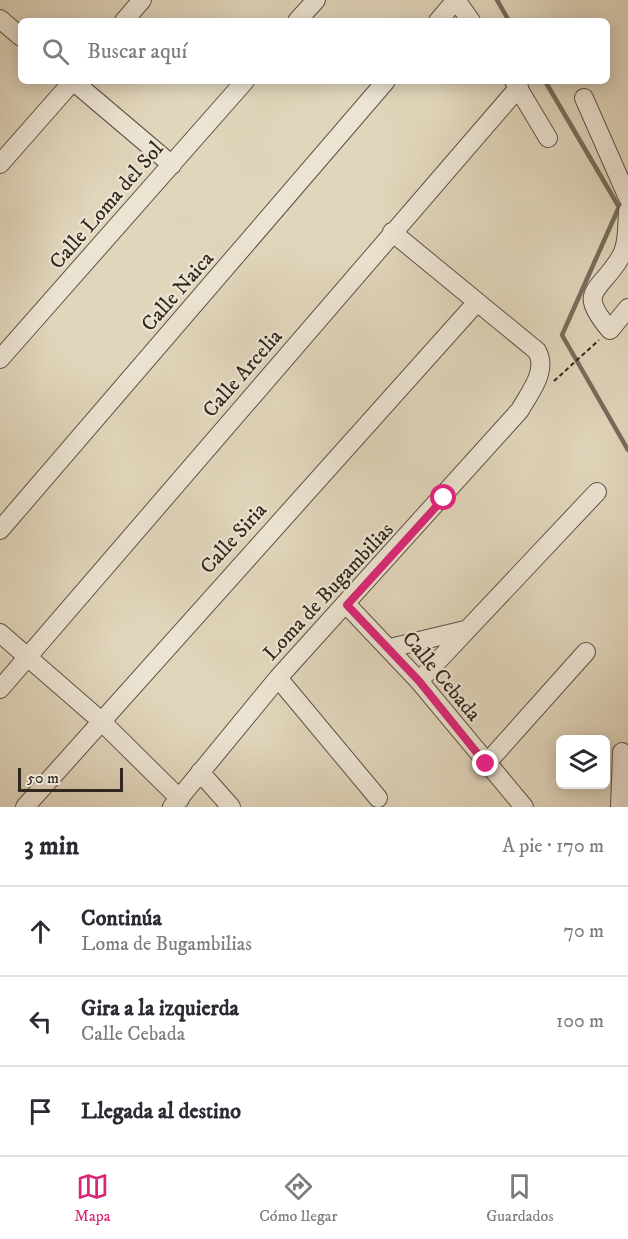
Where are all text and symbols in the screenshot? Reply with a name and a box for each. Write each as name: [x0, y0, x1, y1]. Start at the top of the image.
search box: [18, 18, 610, 84]
icon: search: [39, 35, 72, 68]
text: Buscar aquí: [87, 38, 187, 65]
street label: Calle Loma del Sol: [44, 136, 170, 275]
street label: Calle Naica: [136, 246, 220, 337]
street label: Calle Arcelia: [197, 324, 288, 423]
route start: [430, 484, 456, 510]
street label: Calle Siria: [195, 498, 273, 580]
street label: Loma de Bugambilias: [258, 517, 399, 666]
street label: Calle Cebada: [396, 626, 486, 727]
map controls: [556, 735, 610, 789]
button: layers: [556, 735, 610, 789]
route end: [472, 750, 498, 776]
scale bar: [18, 765, 123, 792]
text: 50 m: [27, 768, 59, 788]
text: 3 min: [24, 830, 79, 863]
text: A pie · 170 m: [502, 834, 604, 859]
text: Continúa: [81, 905, 162, 932]
icon: ahead: [24, 915, 57, 948]
text: 70 m: [563, 919, 604, 944]
text: Loma de Bugambilias: [81, 932, 252, 957]
text: Gira a la izquierda: [81, 995, 239, 1022]
icon: left: [24, 1005, 57, 1038]
text: 100 m: [556, 1009, 604, 1034]
text: Calle Cebada: [81, 1022, 185, 1047]
icon: arrive: [24, 1095, 57, 1128]
text: Llegada al destino: [81, 1098, 241, 1125]
tab: Mapa: [74, 1170, 111, 1226]
tab: Cómo llegar: [259, 1170, 338, 1226]
tab: Guardados: [486, 1170, 554, 1226]

